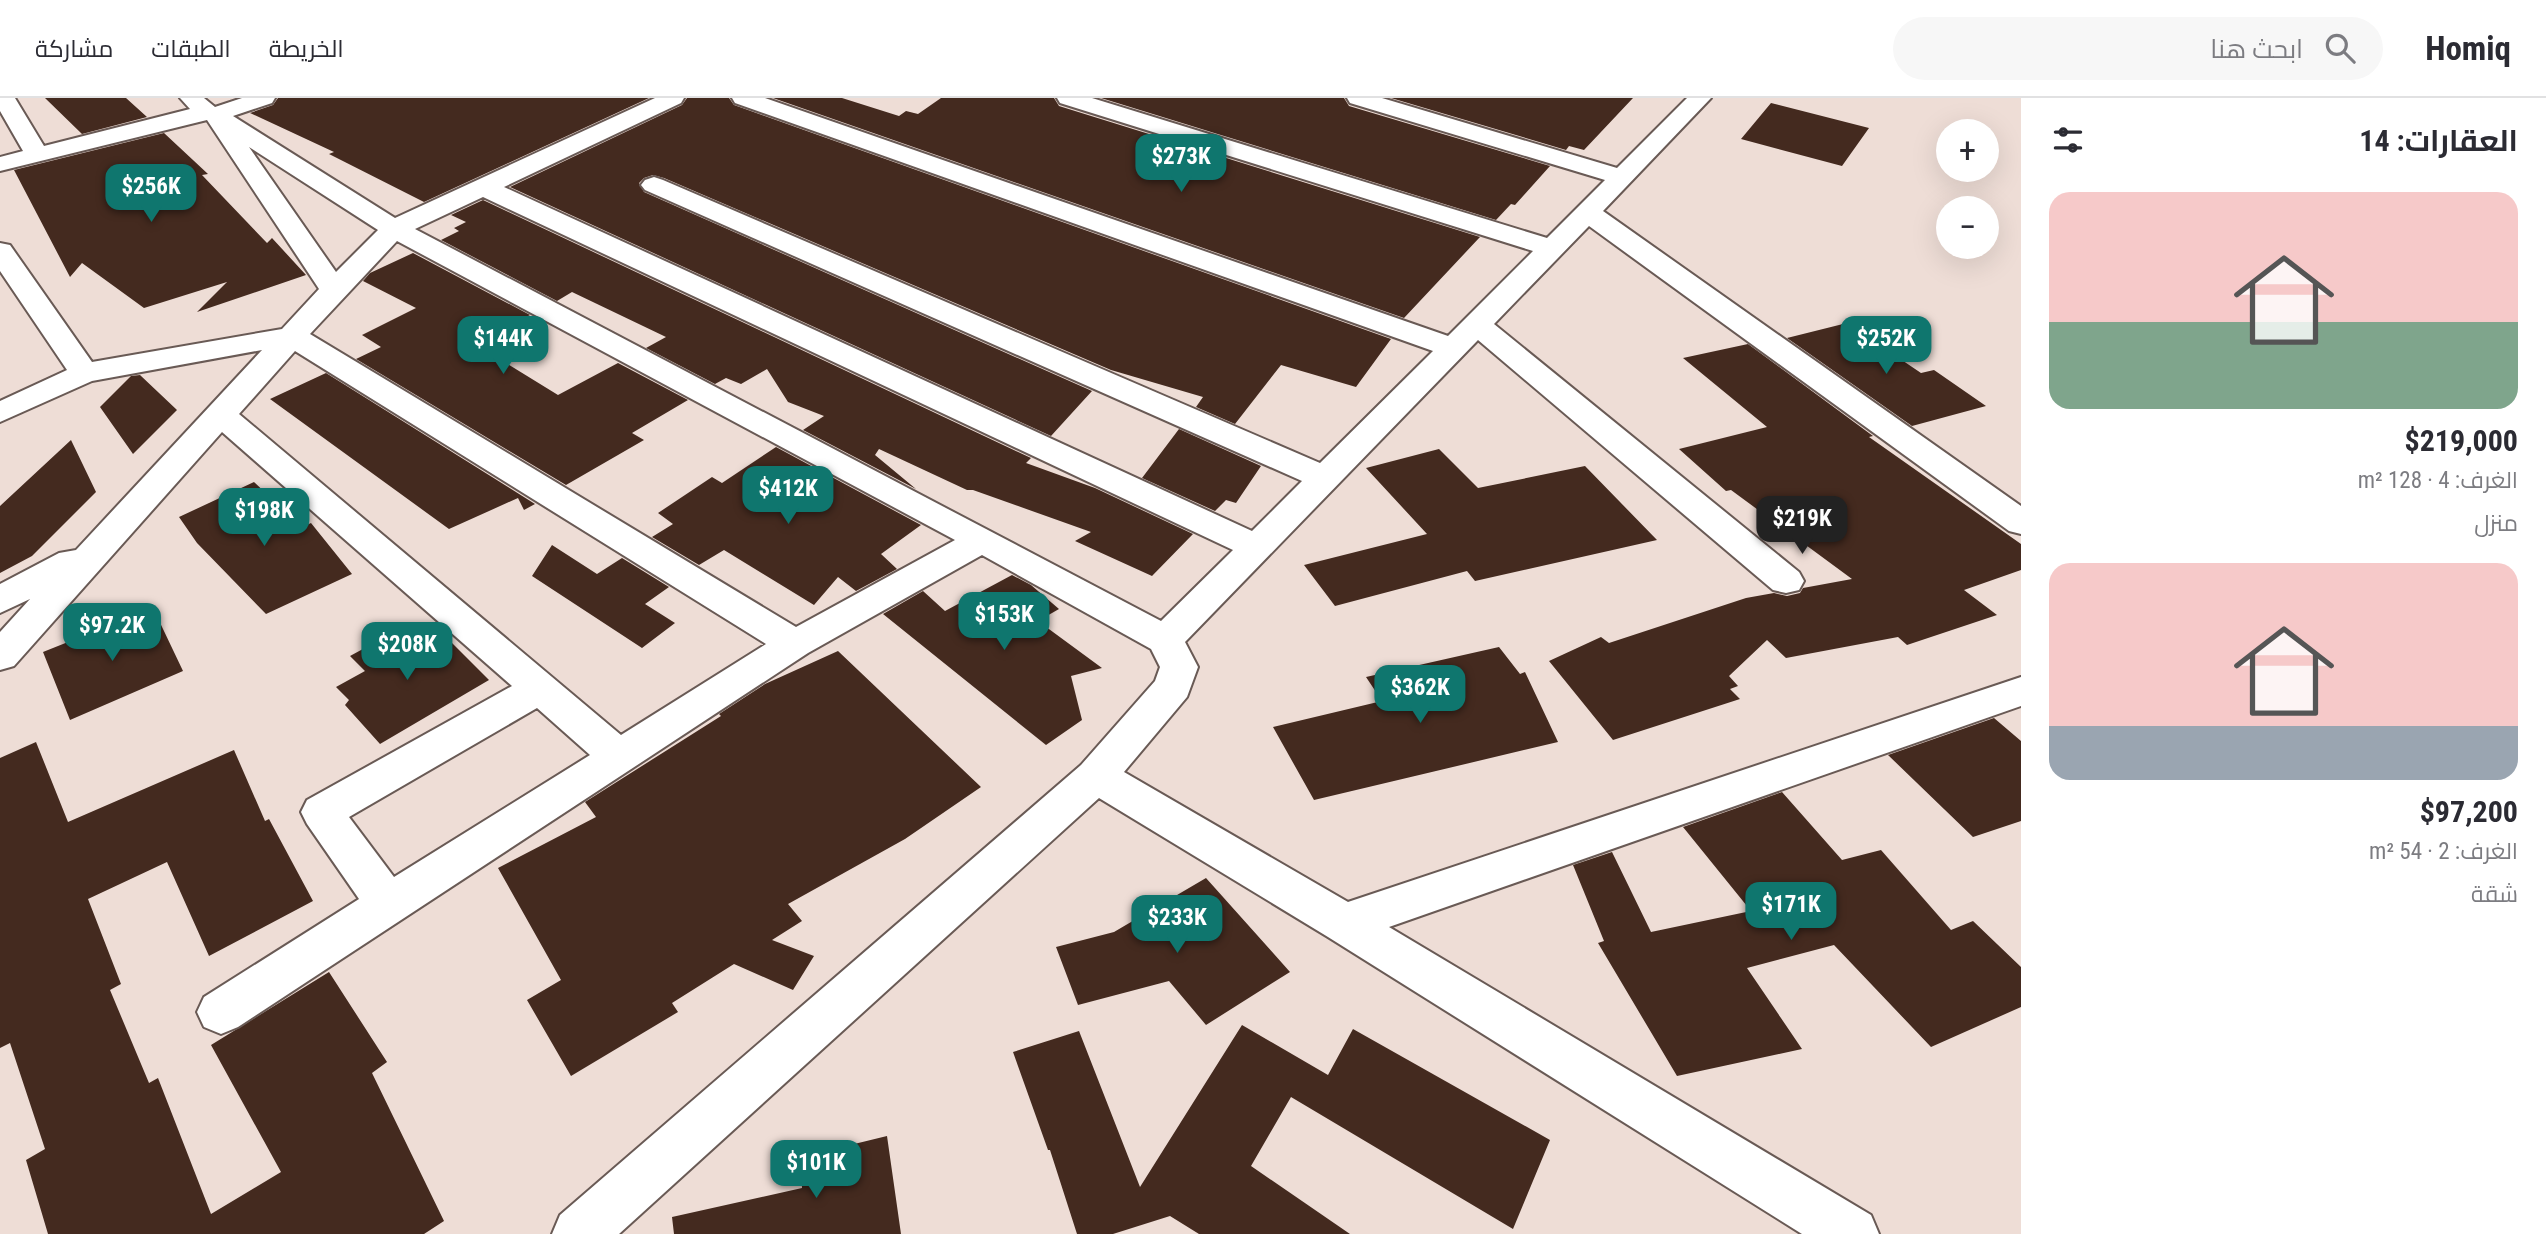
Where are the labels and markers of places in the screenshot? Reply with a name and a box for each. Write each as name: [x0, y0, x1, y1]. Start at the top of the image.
pin: $273K: [1132, 134, 1230, 194]
pin: $256K: [102, 164, 200, 224]
pin: $144K: [454, 316, 552, 376]
pin: $252K: [1837, 316, 1935, 376]
pin: $412K: [739, 466, 837, 526]
pin: $198K: [215, 489, 313, 548]
pin: $219K: [1753, 496, 1851, 556]
pin: $153K: [955, 592, 1053, 652]
pin: $97.2K: [55, 603, 169, 663]
pin: $208K: [358, 622, 456, 682]
pin: $362K: [1371, 666, 1469, 725]
pin: $171K: [1742, 882, 1840, 942]
pin: $233K: [1128, 896, 1226, 955]
pin: $101K: [767, 1140, 865, 1200]

